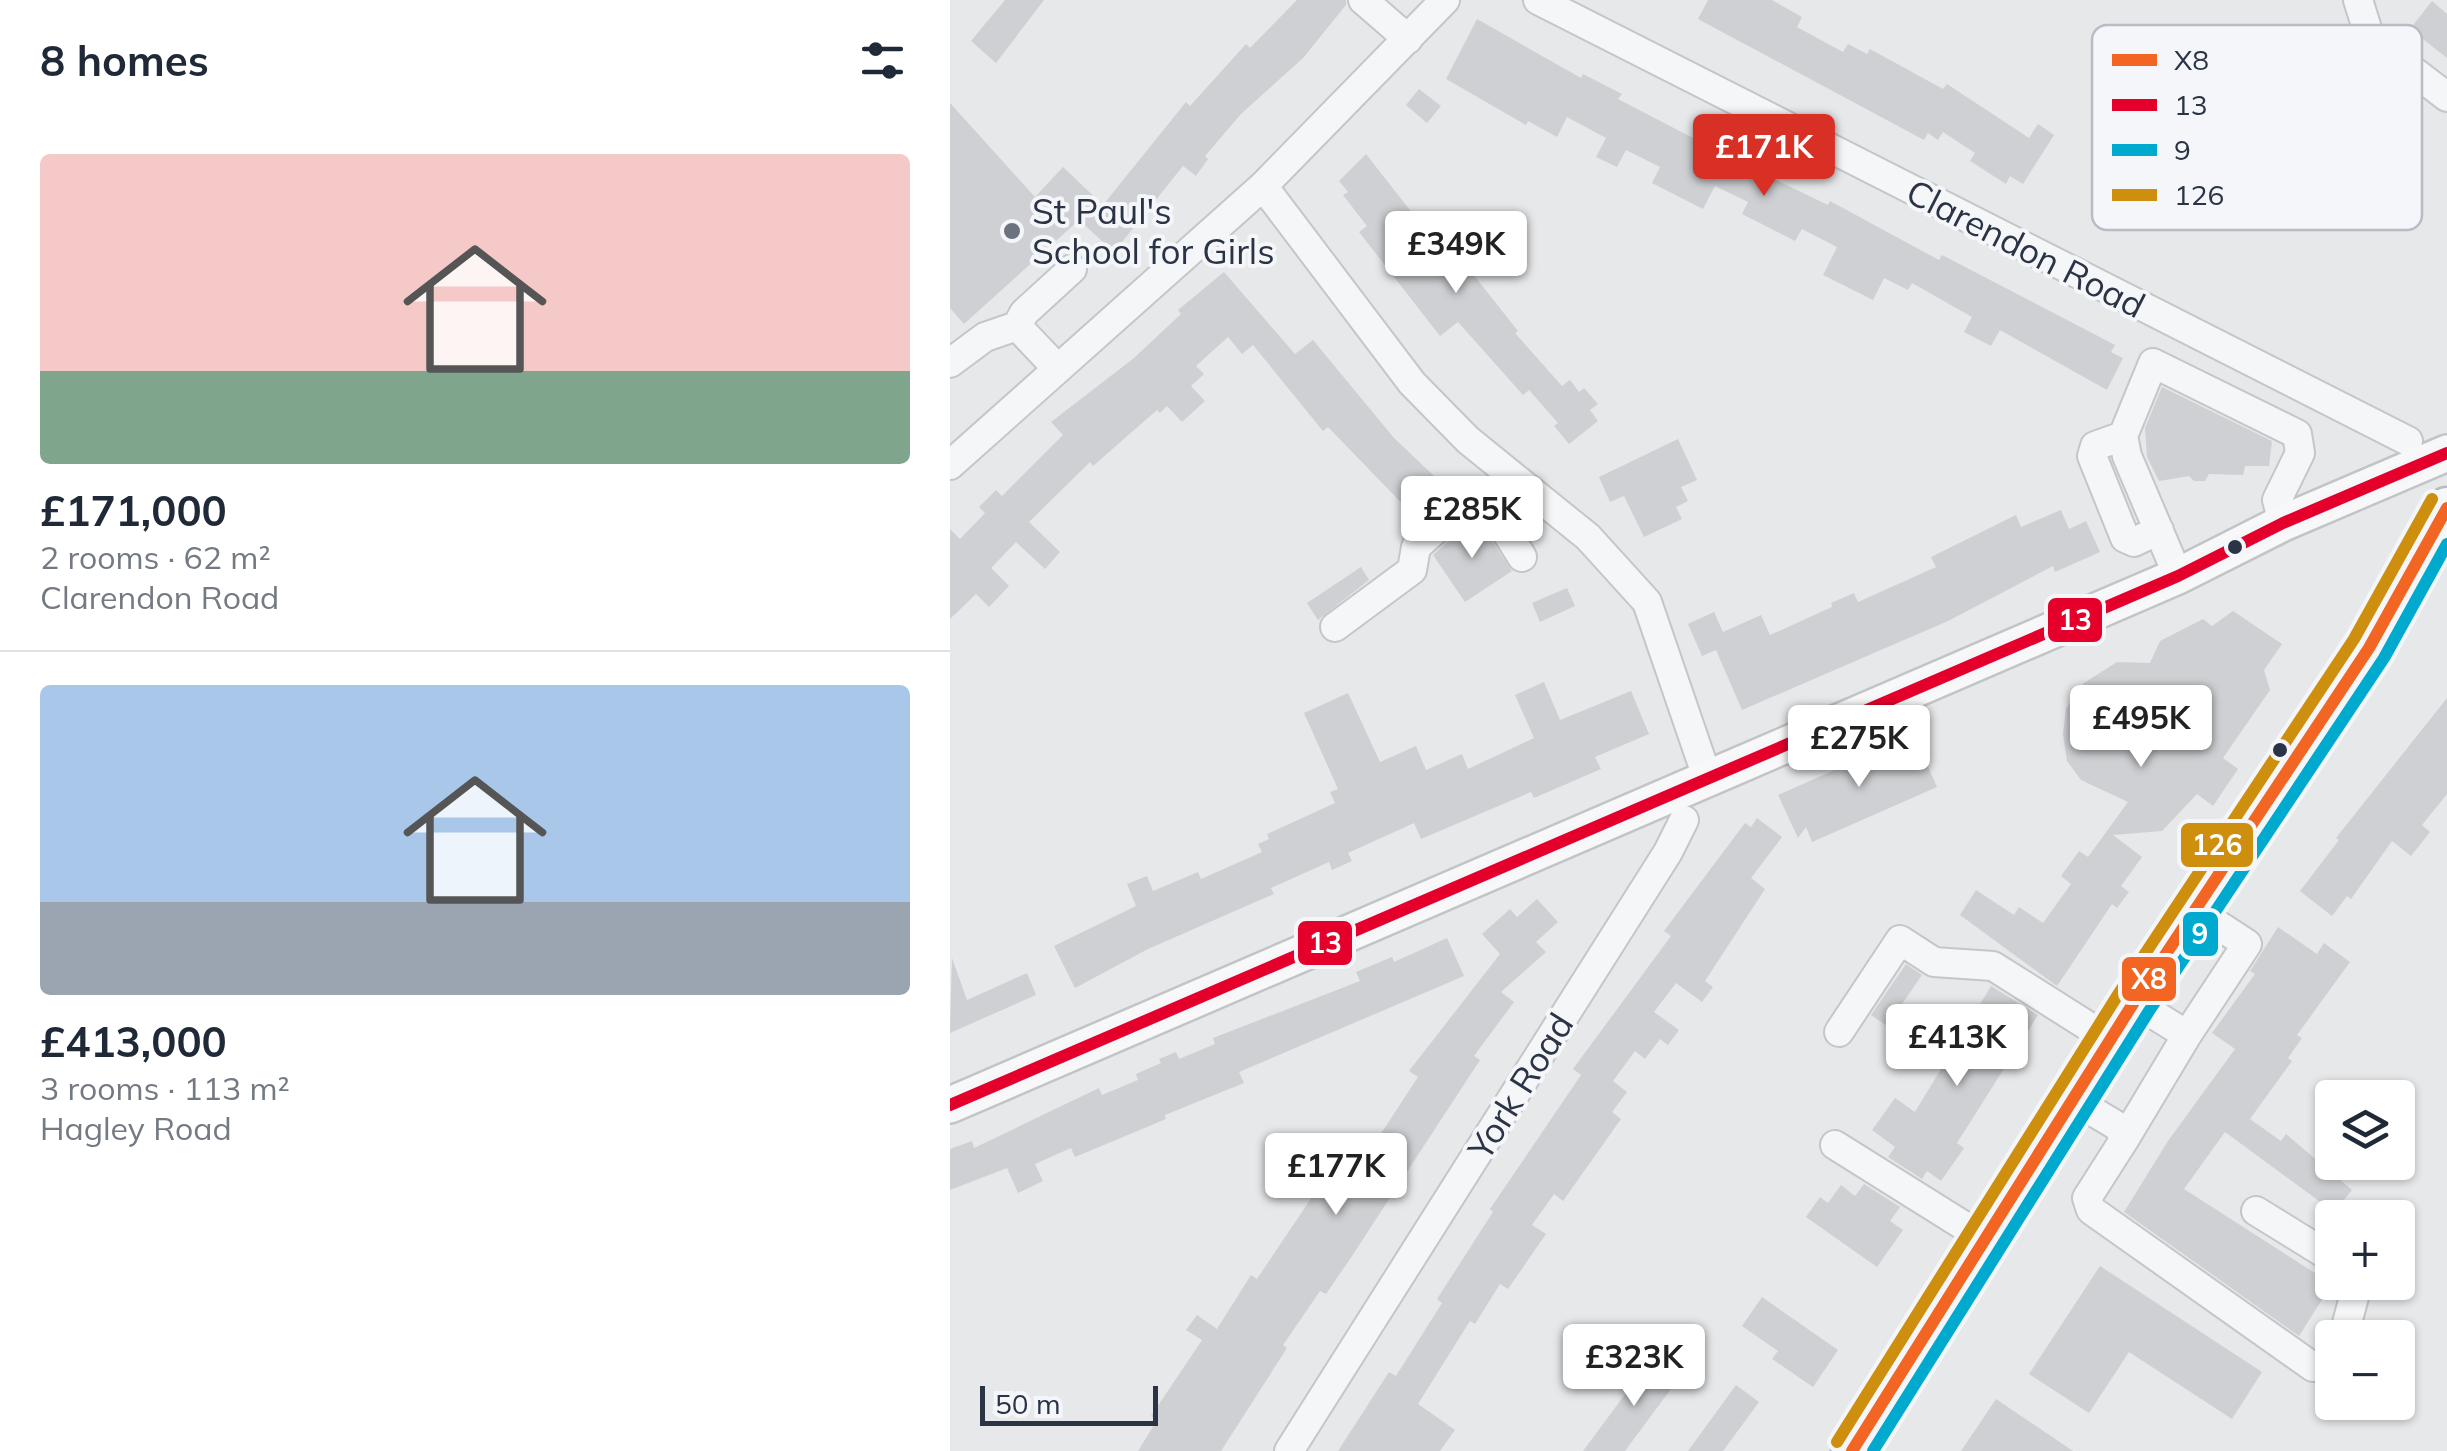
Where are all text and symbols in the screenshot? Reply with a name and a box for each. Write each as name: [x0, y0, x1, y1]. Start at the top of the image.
legend: [2092, 25, 2422, 230]
icon: filters: [855, 33, 910, 88]
text: 8 homes: [40, 34, 209, 87]
text: X8: [2174, 42, 2209, 77]
text: 13: [2174, 87, 2208, 122]
pin: £171K: [1694, 114, 1834, 199]
text: £171K: [1715, 126, 1813, 166]
text: 9: [2174, 132, 2191, 167]
street label: Clarendon Road: [1899, 169, 2153, 327]
text: 126: [2174, 177, 2224, 212]
place label: St Paul's School for Girls: [1032, 189, 1275, 273]
pin: £349K: [1386, 211, 1526, 296]
icon: home: [385, 219, 565, 399]
marker: St Paul's School for Girls: [1001, 220, 1023, 242]
text: £349K: [1407, 223, 1505, 263]
pin: £285K: [1402, 476, 1542, 561]
text: £171,000: [40, 484, 227, 537]
text: £285K: [1423, 488, 1521, 528]
text: 2 rooms · 62 m²: [40, 537, 271, 577]
unlabelled marker: [2225, 537, 2245, 557]
text: Clarendon Road: [40, 577, 279, 617]
line badge: 13: [2046, 596, 2104, 644]
text: 13: [2058, 602, 2092, 637]
pin: £495K: [2071, 685, 2211, 770]
text: £495K: [2092, 697, 2190, 737]
pin: £275K: [1789, 705, 1929, 790]
text: £275K: [1810, 717, 1908, 757]
unlabelled marker: [2270, 740, 2290, 760]
icon: home: [385, 750, 565, 930]
line badge: 126: [2179, 821, 2255, 869]
text: 126: [2192, 827, 2242, 862]
line badge: 9: [2181, 910, 2220, 958]
text: 9: [2192, 916, 2208, 951]
line badge: 13: [1296, 919, 1354, 967]
text: 13: [1308, 925, 1342, 960]
line badge: X8: [2120, 955, 2178, 1003]
text: X8: [2130, 961, 2167, 996]
pin: £413K: [1887, 1004, 2027, 1089]
street label: York Road: [1457, 1005, 1582, 1168]
text: £413,000: [40, 1015, 227, 1068]
text: £413K: [1908, 1016, 2006, 1056]
text: 3 rooms · 113 m²: [40, 1068, 290, 1108]
map controls: [2315, 1080, 2415, 1420]
button: layers: [2315, 1080, 2415, 1180]
text: Hagley Road: [40, 1108, 232, 1148]
pin: £177K: [1266, 1133, 1406, 1218]
text: £177K: [1287, 1145, 1385, 1185]
button: +: [2315, 1200, 2415, 1300]
button: −: [2315, 1320, 2415, 1420]
pin: £323K: [1564, 1324, 1704, 1409]
text: £323K: [1585, 1336, 1683, 1376]
scale bar: [980, 1381, 1158, 1426]
text: 50 m: [995, 1386, 1061, 1421]

